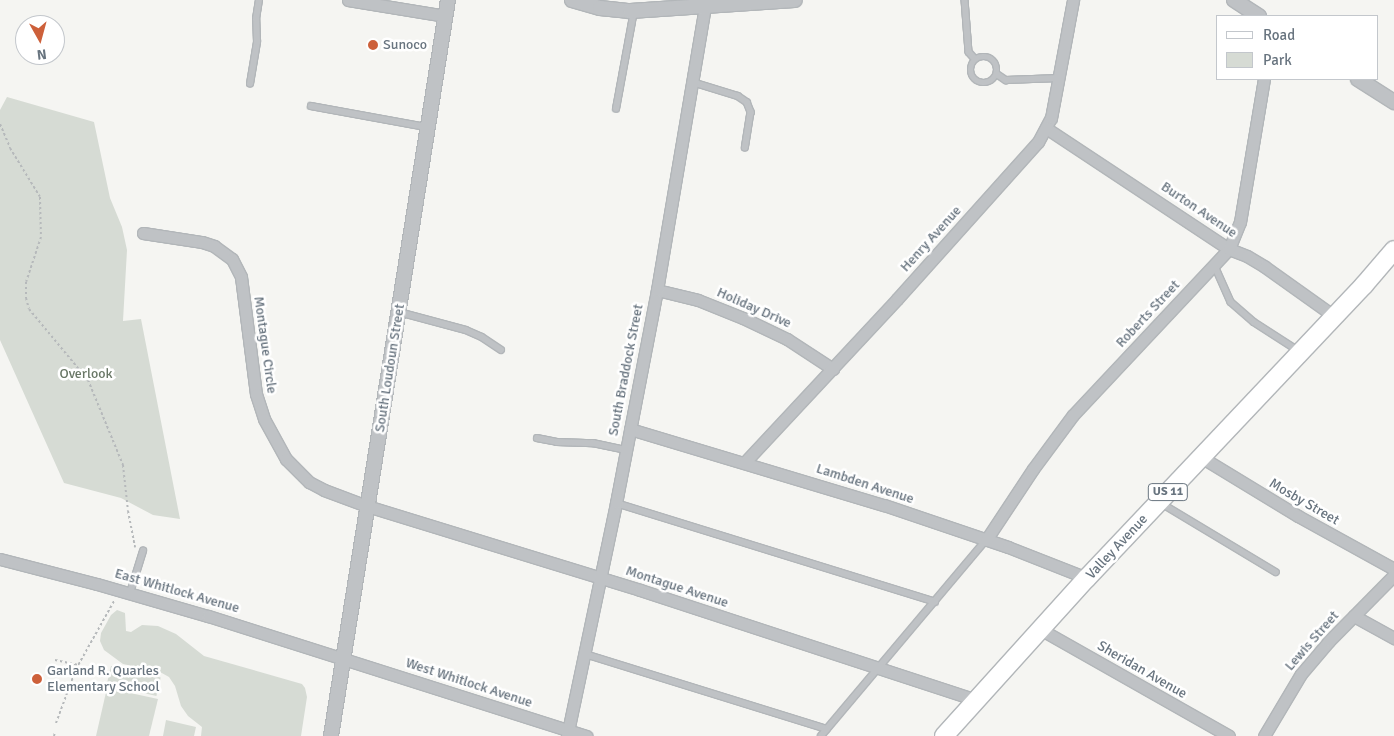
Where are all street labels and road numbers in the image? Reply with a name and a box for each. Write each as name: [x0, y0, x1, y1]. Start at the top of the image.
street label: Burton Avenue: [1158, 178, 1240, 242]
street label: Henry Avenue: [897, 203, 965, 275]
street label: Roberts Street: [1113, 277, 1183, 351]
street label: Holiday Drive: [714, 284, 794, 332]
street label: Montague Circle: [250, 295, 280, 395]
street label: South Loudoun Street: [372, 303, 408, 433]
street label: South Braddock Street: [605, 303, 647, 437]
street label: Lambden Avenue: [814, 460, 916, 508]
street label: Mosby Street: [1266, 475, 1342, 529]
road number: US 11: [1147, 482, 1189, 502]
street label: Valley Avenue: [1083, 511, 1151, 583]
street label: Montague Avenue: [623, 562, 731, 612]
street label: East Whitlock Avenue: [113, 565, 241, 617]
street label: Lewis Street: [1282, 608, 1342, 674]
street label: Sheridan Avenue: [1094, 638, 1190, 702]
street label: West Whitlock Avenue: [403, 655, 535, 711]

